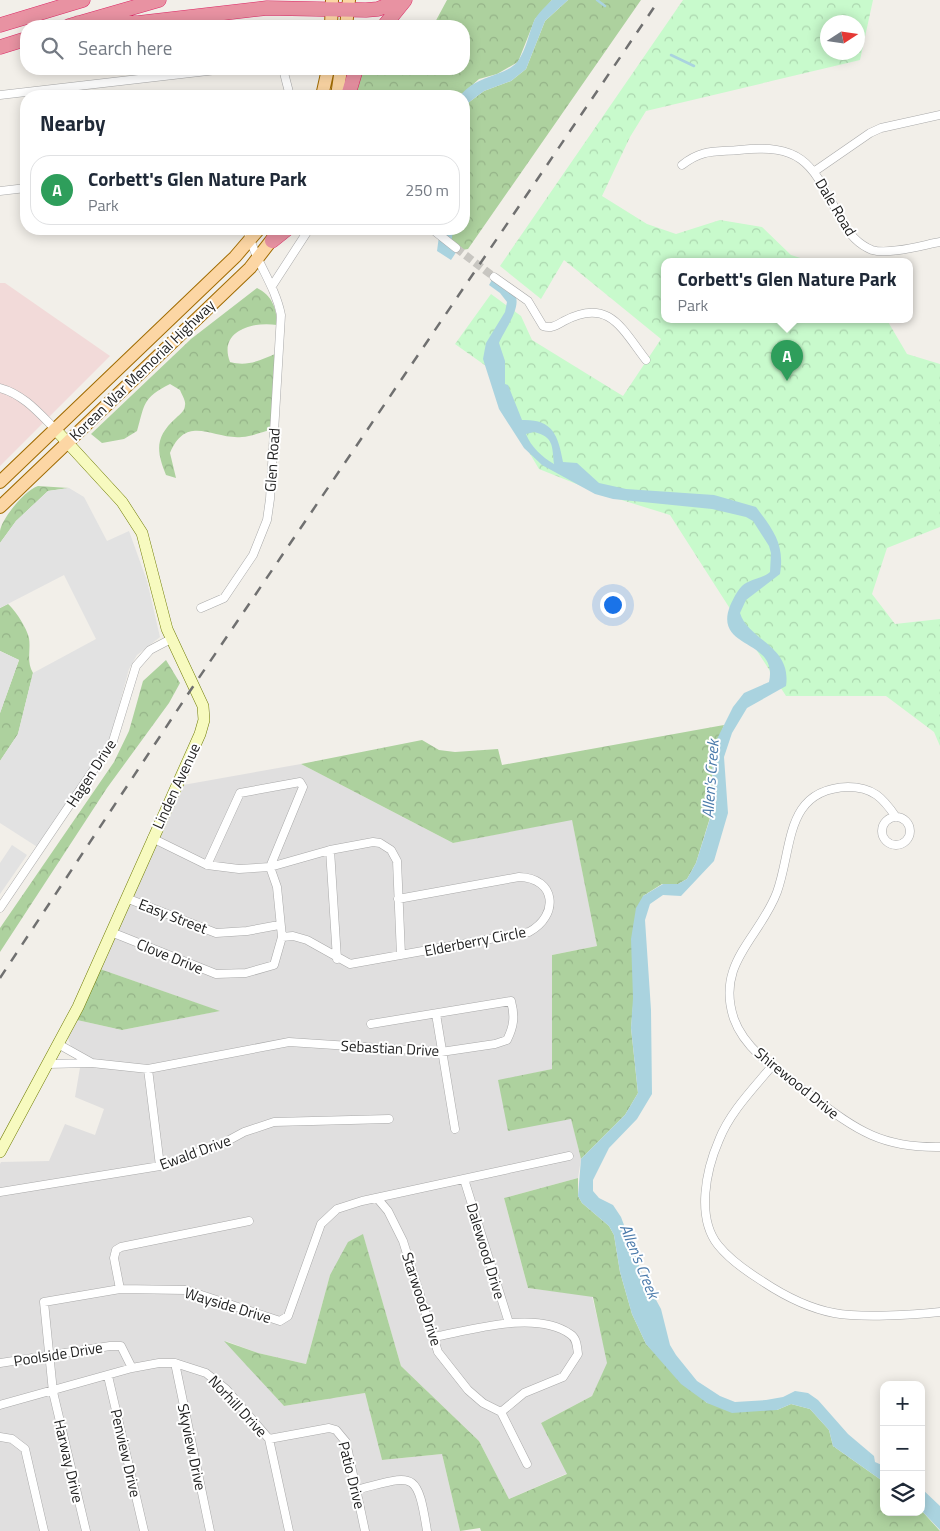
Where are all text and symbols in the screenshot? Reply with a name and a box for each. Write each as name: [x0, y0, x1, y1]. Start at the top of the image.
north arrow: [820, 15, 865, 60]
search box: [20, 20, 470, 75]
text: Search here: [78, 33, 172, 62]
icon: search: [38, 34, 66, 62]
text: Nearby: [40, 107, 105, 139]
text: Corbett's Glen Nature Park: [88, 164, 307, 193]
street label: Dale Road: [810, 174, 862, 240]
text: A: [52, 178, 62, 202]
text: 250 m: [405, 178, 449, 202]
text: Park: [88, 193, 119, 217]
popup: [661, 258, 913, 323]
text: Corbett's Glen Nature Park: [678, 264, 896, 293]
text: Park: [678, 293, 708, 317]
street label: Korean War Memorial Highway: [64, 294, 220, 446]
pin: A: [771, 340, 803, 381]
street label: Glen Road: [258, 427, 286, 493]
your location: [600, 592, 626, 618]
street label: Hagen Drive: [60, 734, 122, 812]
water label: Allen's Creek: [695, 737, 725, 819]
street label: Linden Avenue: [146, 739, 206, 833]
street label: Easy Street: [135, 892, 211, 940]
street label: Elderberry Circle: [422, 920, 528, 962]
street label: Clove Drive: [133, 932, 207, 980]
street label: Sebastian Drive: [340, 1034, 440, 1062]
street label: Shirewood Drive: [750, 1042, 844, 1124]
street label: Ewald Drive: [156, 1128, 234, 1176]
street label: Dalewood Drive: [460, 1200, 512, 1302]
water label: Allen's Creek: [614, 1220, 667, 1304]
street label: Starwood Drive: [396, 1249, 448, 1349]
street label: Wayside Drive: [182, 1281, 274, 1329]
street label: Poolside Drive: [12, 1336, 104, 1372]
street label: Norhill Drive: [203, 1370, 273, 1442]
map controls: [880, 1381, 925, 1516]
button: +: [880, 1381, 925, 1426]
street label: Skyview Drive: [172, 1402, 212, 1492]
street label: Penview Drive: [105, 1407, 147, 1499]
street label: Harway Drive: [48, 1417, 90, 1505]
button: −: [880, 1426, 925, 1471]
street label: Patio Drive: [333, 1439, 371, 1511]
button: layers: [880, 1471, 925, 1516]

